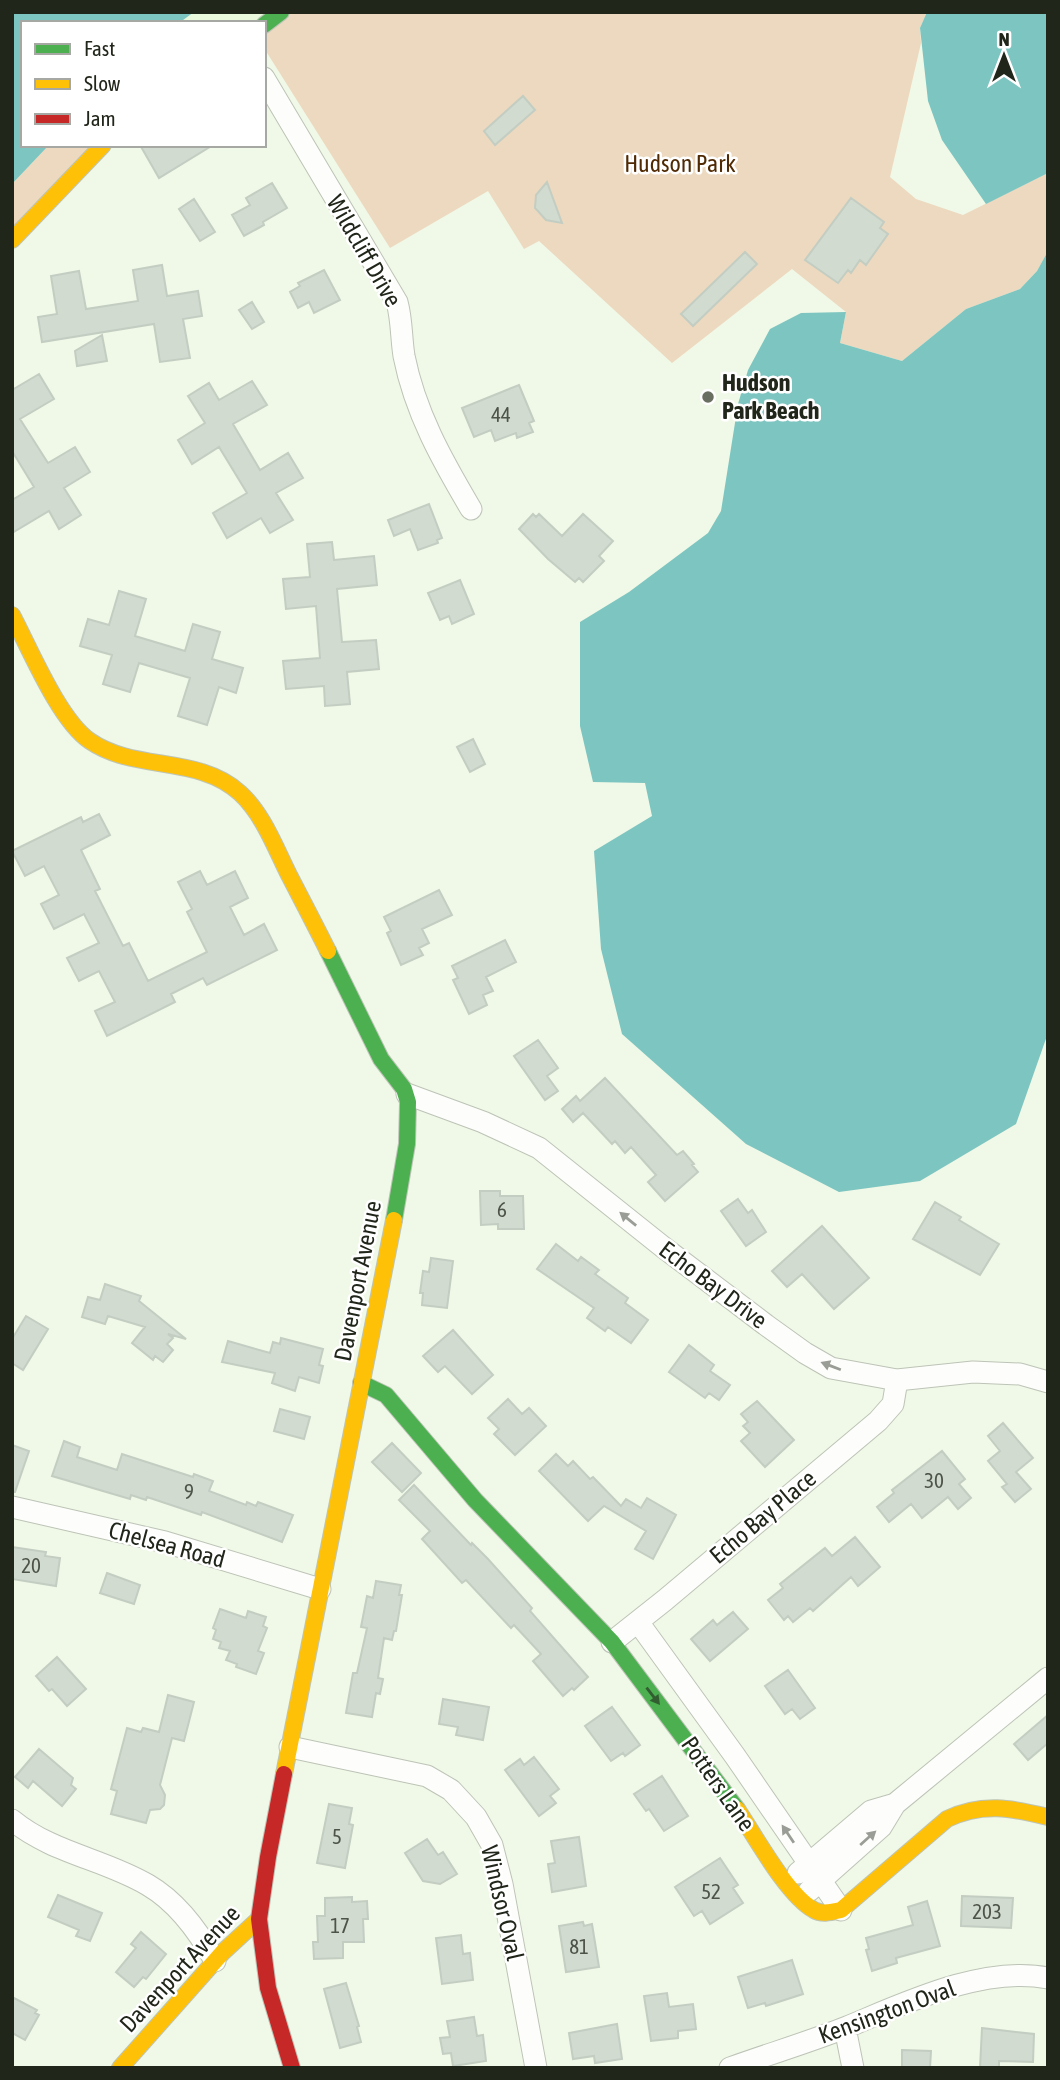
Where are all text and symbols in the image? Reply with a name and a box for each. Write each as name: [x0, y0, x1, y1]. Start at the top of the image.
legend: [21, 21, 266, 147]
north arrow: [969, 21, 1039, 91]
text: N: [998, 28, 1010, 50]
text: Fast: [84, 36, 115, 60]
text: Slow: [84, 71, 121, 95]
text: Jam: [84, 106, 116, 130]
park label: Hudson Park: [624, 150, 736, 177]
street label: Wildcliff Drive: [322, 190, 407, 311]
place label: Hudson Park Beach: [722, 369, 819, 424]
marker: Hudson Park Beach: [700, 389, 716, 405]
house number: 44: [491, 402, 511, 426]
house number: 6: [497, 1197, 507, 1221]
street label: Davenport Avenue: [329, 1198, 386, 1363]
one-way arrow: [619, 1211, 637, 1226]
street label: Echo Bay Drive: [654, 1235, 772, 1334]
one-way arrow: [820, 1361, 841, 1372]
street label: Echo Bay Place: [704, 1464, 821, 1569]
house number: 30: [924, 1468, 944, 1492]
house number: 9: [184, 1479, 194, 1503]
street label: Chelsea Road: [106, 1516, 228, 1573]
house number: 20: [21, 1553, 41, 1577]
one-way arrow: [646, 1687, 661, 1705]
street label: Potters Lane: [676, 1731, 761, 1836]
house number: 5: [332, 1824, 342, 1848]
one-way arrow: [781, 1825, 795, 1843]
one-way arrow: [860, 1831, 877, 1846]
street label: Windsor Oval: [476, 1843, 529, 1964]
house number: 52: [701, 1879, 721, 1903]
house number: 203: [972, 1899, 1002, 1923]
street label: Davenport Avenue: [114, 1900, 245, 2037]
house number: 17: [330, 1913, 350, 1937]
house number: 81: [569, 1934, 589, 1958]
street label: Kensington Oval: [815, 1974, 960, 2049]

